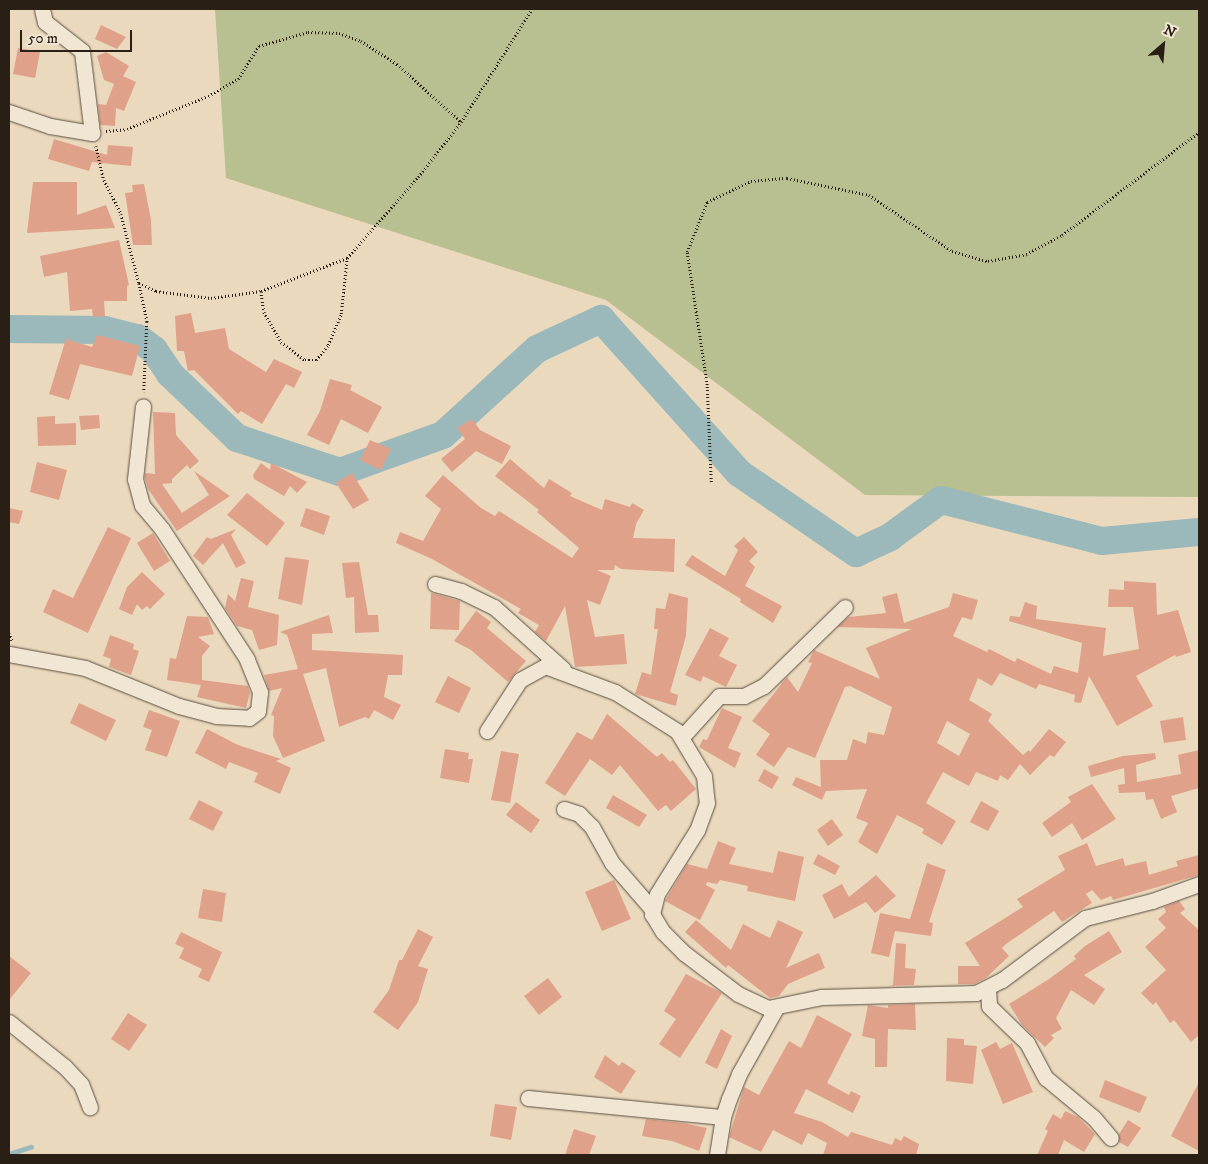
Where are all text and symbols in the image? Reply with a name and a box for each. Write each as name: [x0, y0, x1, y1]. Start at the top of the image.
scale bar: [22, 20, 135, 52]
north arrow: [1138, 20, 1188, 70]
text: N: [1161, 21, 1179, 42]
text: 50 m: [28, 29, 58, 48]

